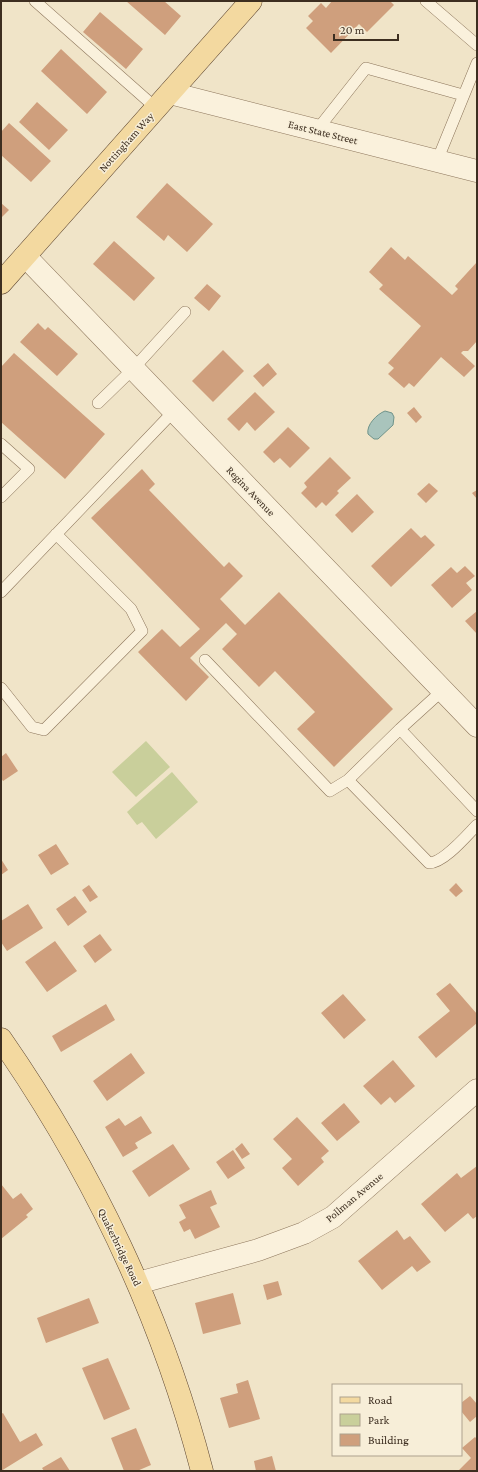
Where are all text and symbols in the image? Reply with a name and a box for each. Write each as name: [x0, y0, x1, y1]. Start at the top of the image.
scale bar: [334, 16, 398, 42]
text: 20 m: [340, 23, 365, 37]
street label: Nottingham Way: [96, 109, 157, 175]
street label: East State Street: [287, 118, 359, 147]
street label: Regina Avenue: [224, 464, 278, 519]
street label: Pollman Avenue: [323, 1170, 385, 1224]
street label: Quakerbridge Road: [95, 1206, 144, 1288]
legend: [332, 1384, 462, 1456]
text: Road: [368, 1393, 393, 1407]
text: Park: [368, 1413, 390, 1427]
text: Building: [368, 1433, 409, 1447]

